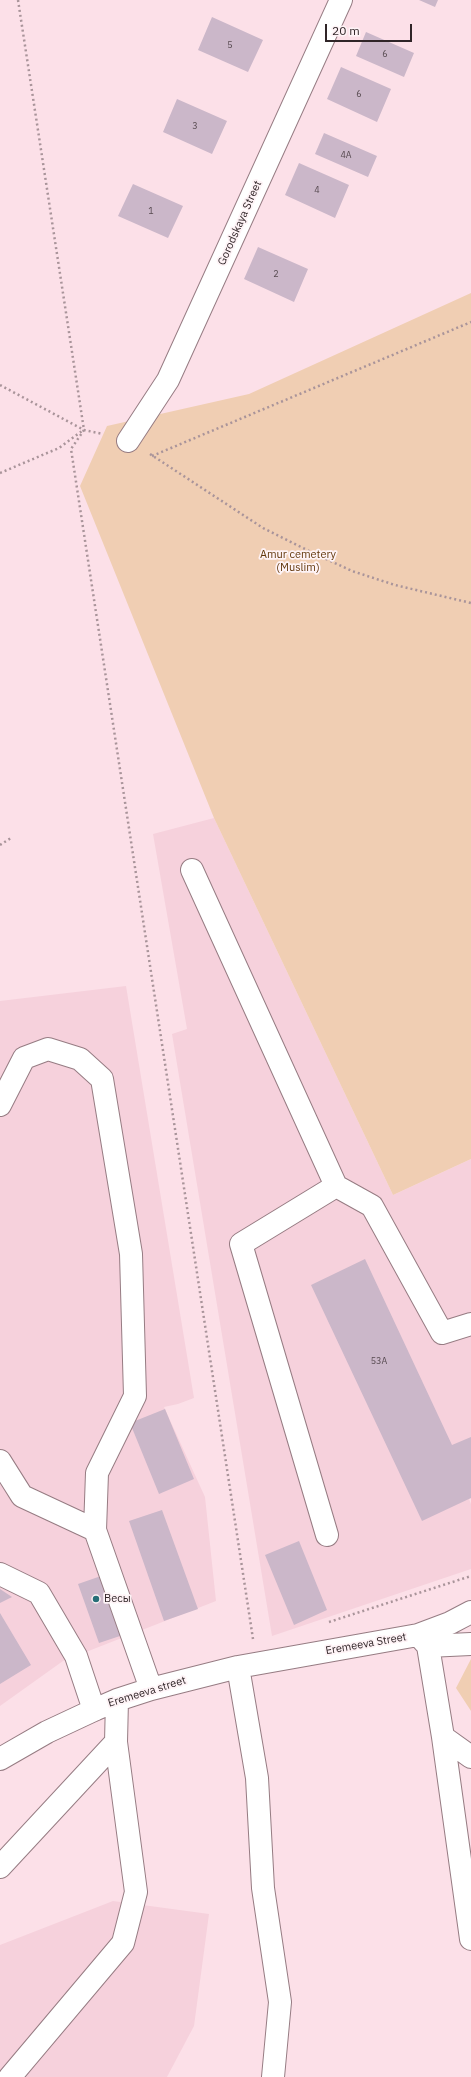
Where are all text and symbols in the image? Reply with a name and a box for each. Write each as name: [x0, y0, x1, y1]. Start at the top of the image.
scale bar: [327, 16, 414, 42]
text: 20 m: [332, 23, 360, 38]
house number: 5: [227, 40, 233, 50]
house number: 6: [382, 49, 388, 59]
house number: 6: [356, 89, 362, 99]
house number: 3: [192, 121, 198, 131]
house number: 4А: [340, 150, 352, 160]
street label: Gorodskaya Street: [215, 179, 265, 267]
house number: 4: [314, 185, 320, 195]
house number: 1: [148, 206, 154, 216]
house number: 2: [273, 269, 279, 279]
park label: Amur cemetery (Muslim): [260, 548, 336, 574]
house number: 53А: [371, 1356, 387, 1366]
place label: Весы: [104, 1592, 131, 1606]
marker: Весы: [91, 1594, 101, 1604]
street label: Eremeeva Street: [324, 1630, 408, 1658]
street label: Eremeeva street: [106, 1674, 188, 1710]

